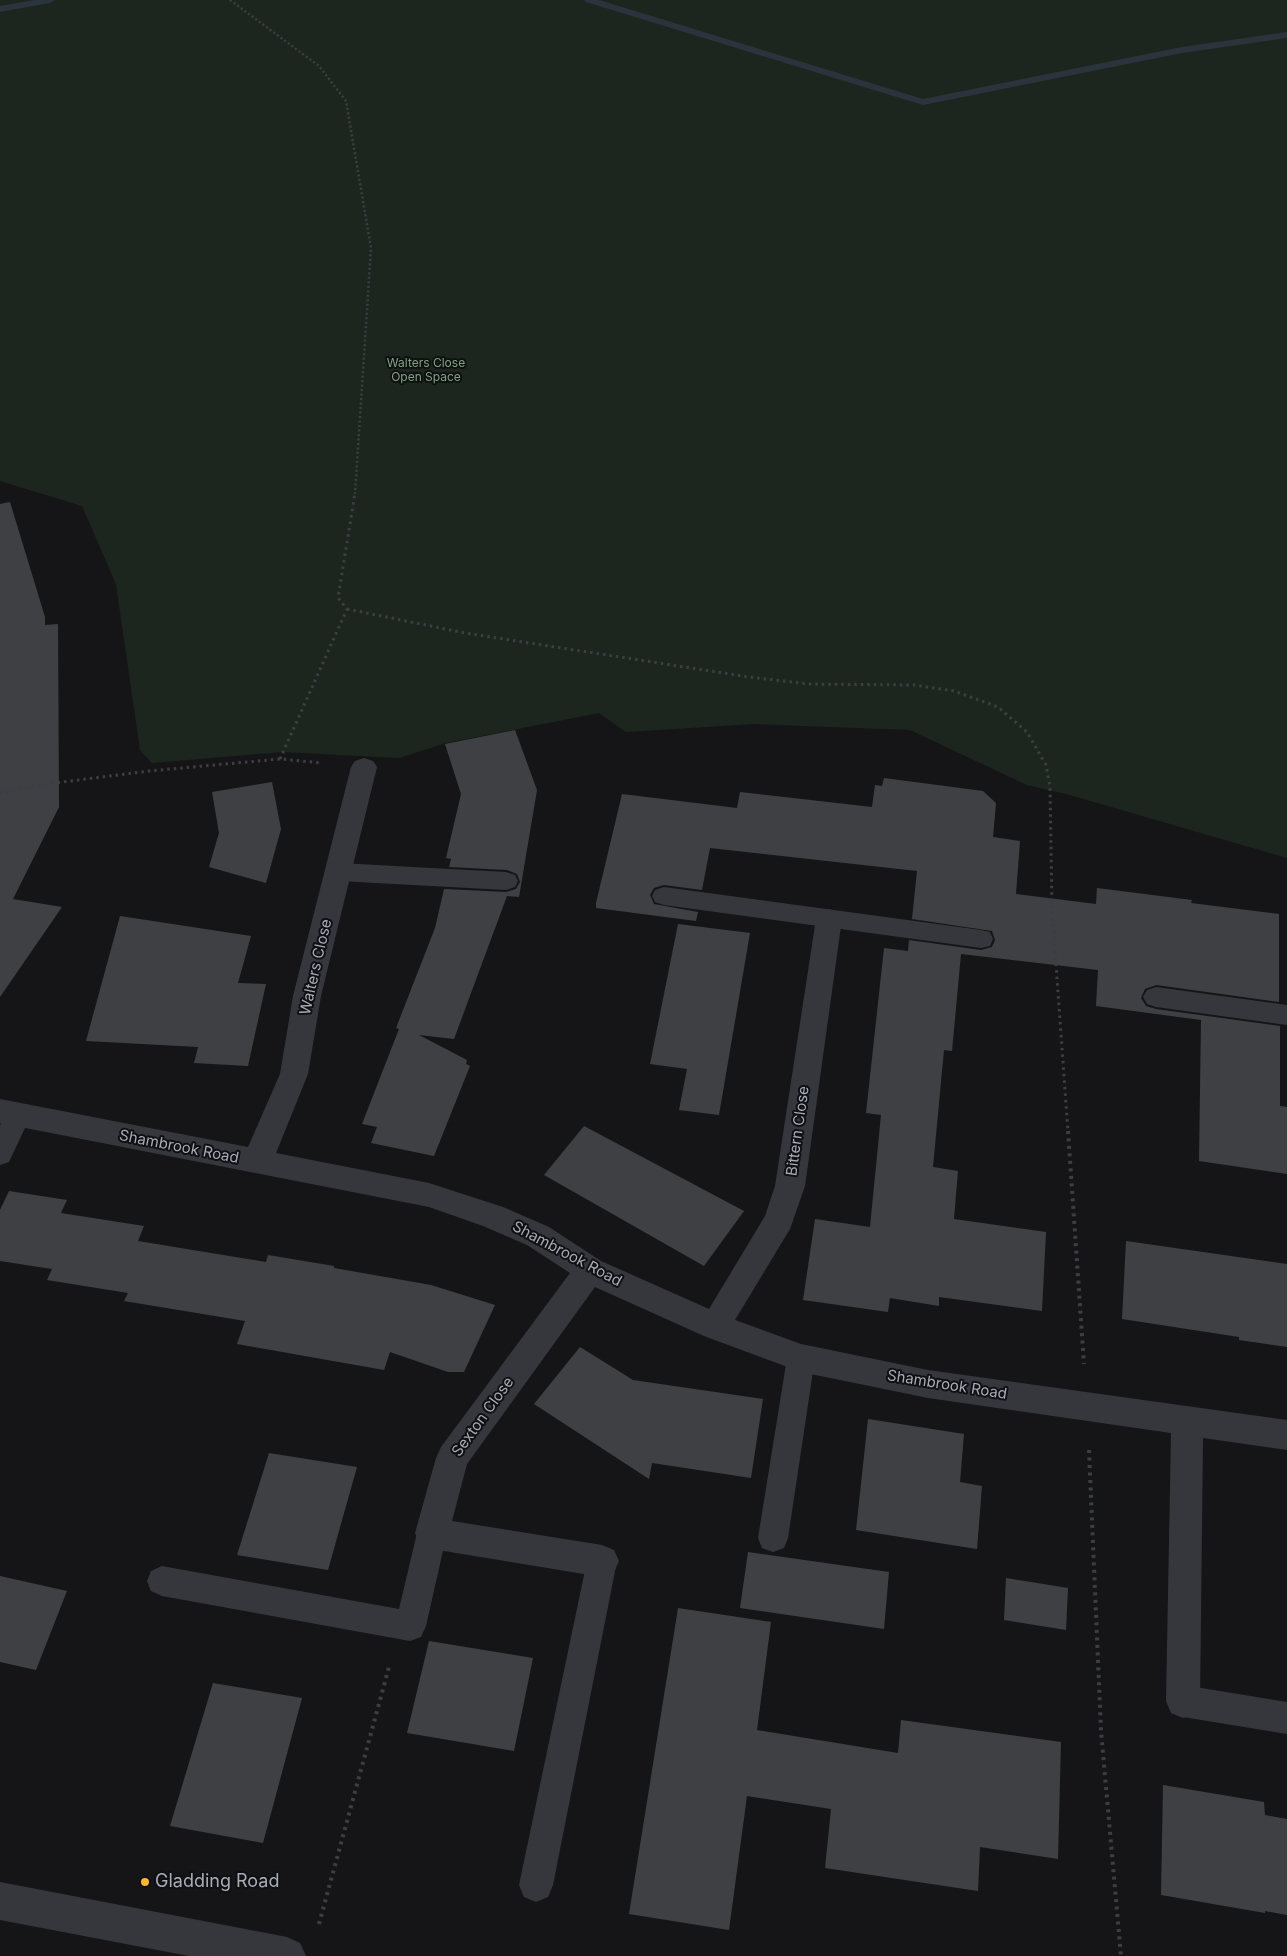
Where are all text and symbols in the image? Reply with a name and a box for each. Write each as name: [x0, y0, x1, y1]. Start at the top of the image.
park label: Walters Close Open Space: [387, 356, 465, 384]
street label: Walters Close: [296, 917, 336, 1017]
street label: Bittern Close: [783, 1085, 813, 1177]
street label: Shambrook Road: [118, 1127, 240, 1167]
street label: Shambrook Road: [509, 1218, 625, 1290]
street label: Shambrook Road: [886, 1367, 1008, 1403]
street label: Sexton Close: [448, 1374, 518, 1460]
place label: Gladding Road: [155, 1871, 279, 1893]
marker: Gladding Road: [139, 1876, 151, 1888]

